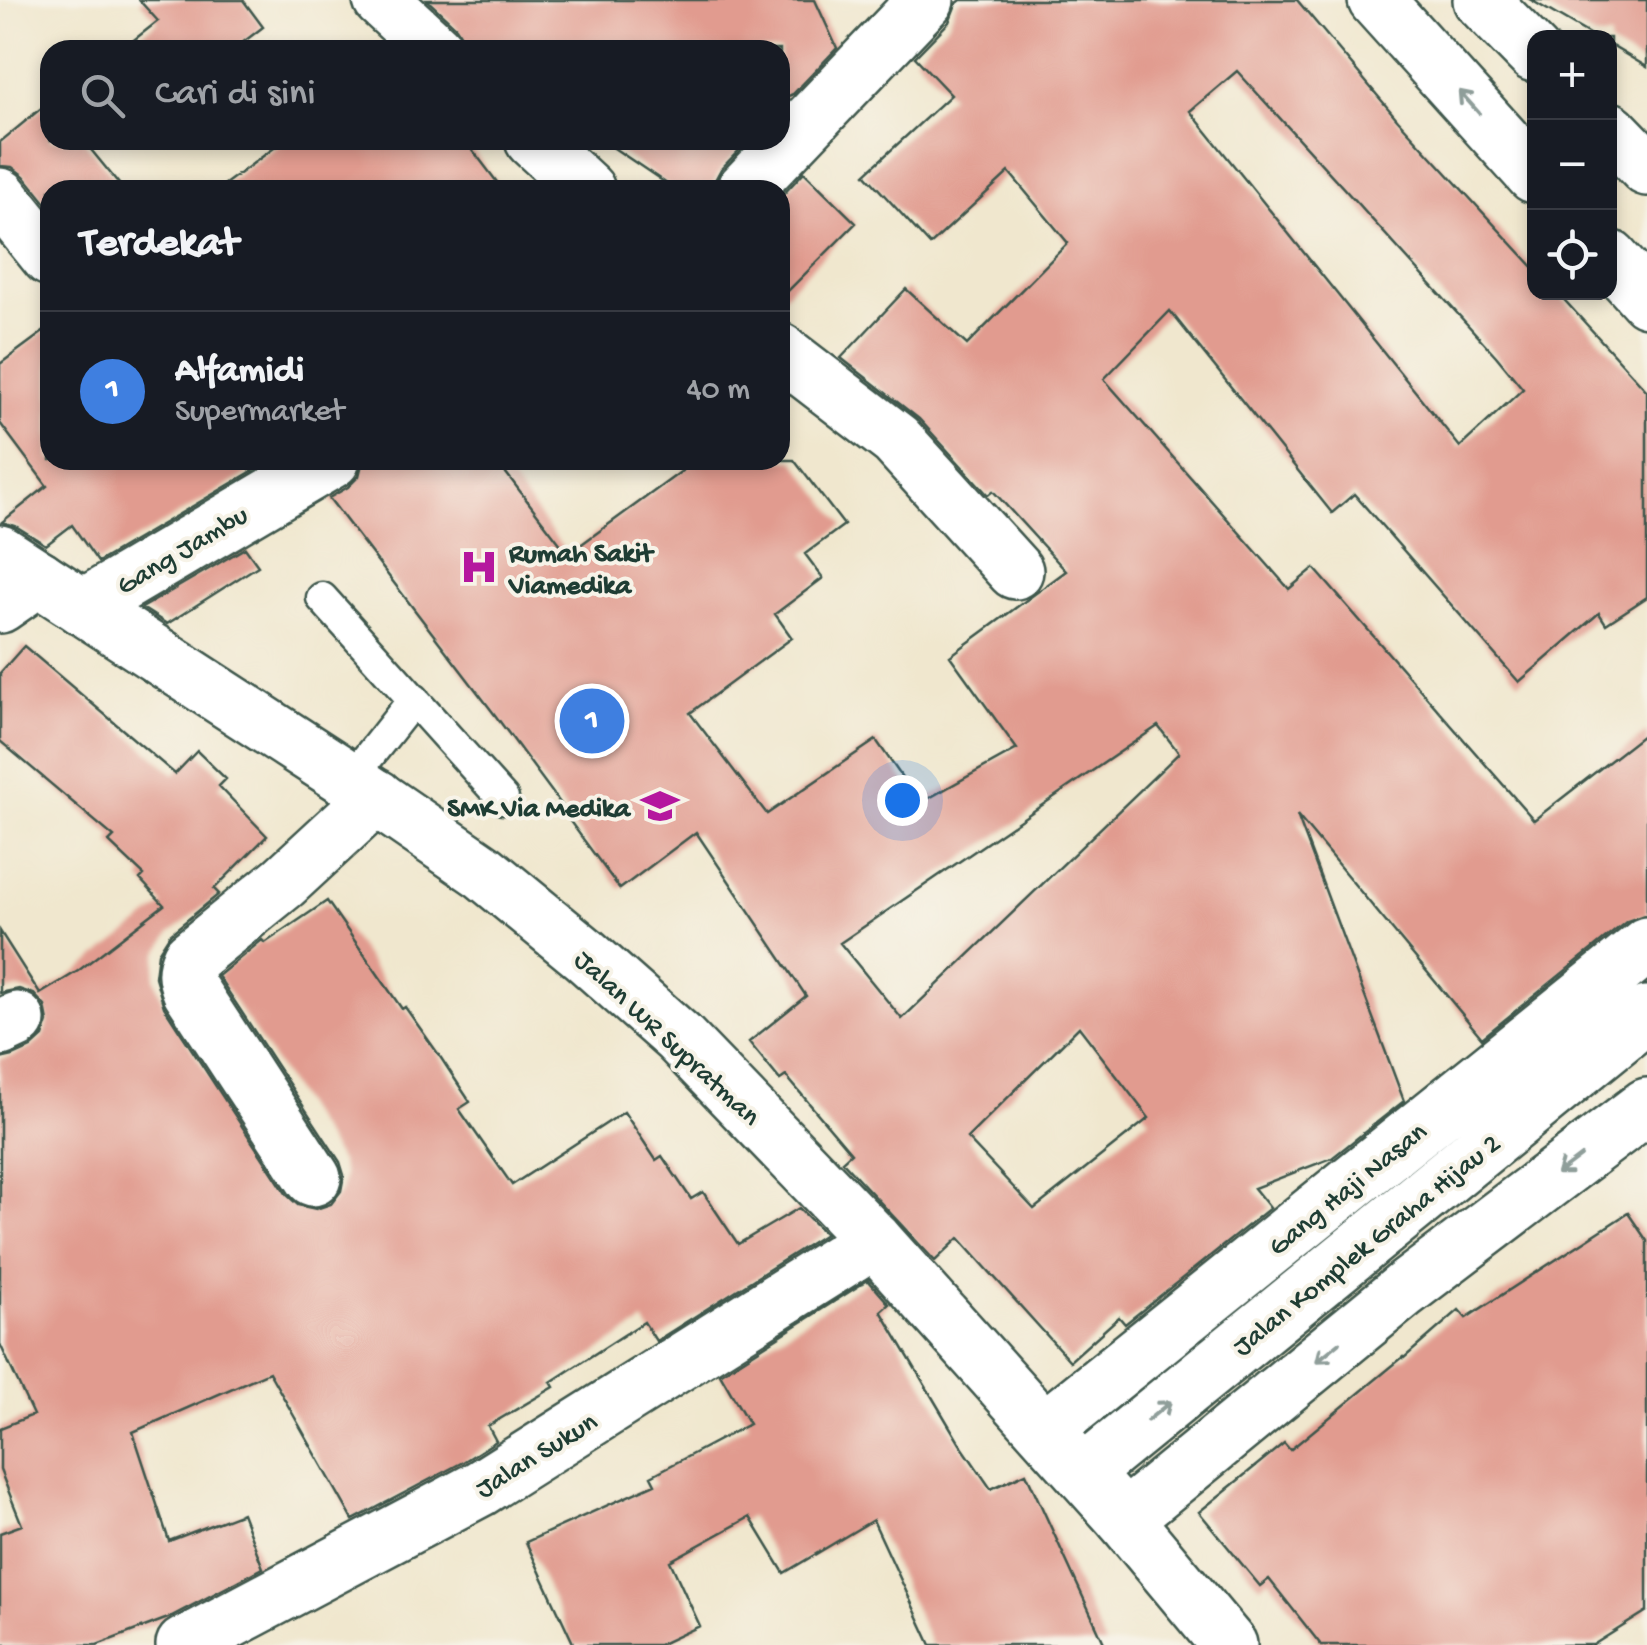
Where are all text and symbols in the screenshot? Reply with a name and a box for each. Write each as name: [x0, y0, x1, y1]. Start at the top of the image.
map controls: [1527, 30, 1617, 300]
button: +: [1527, 30, 1617, 120]
search box: [40, 40, 790, 150]
icon: search: [75, 68, 130, 123]
text: Cari di sini: [155, 73, 315, 117]
one-way arrow: [1457, 91, 1481, 115]
button: −: [1527, 120, 1617, 210]
button: locate: [1527, 210, 1617, 300]
text: Terdekat: [80, 221, 238, 270]
text: Alfamidi: [175, 350, 304, 394]
text: 1: [106, 372, 119, 410]
text: 40 m: [686, 372, 750, 410]
text: Supermarket: [175, 394, 344, 432]
street label: Gang Jambu: [112, 500, 255, 604]
place label: Rumah Sakit Viamedika: [507, 539, 655, 604]
hospital icon: Rumah Sakit Viamedika: [458, 546, 500, 588]
pin: 1: [560, 684, 624, 758]
your location: [877, 775, 928, 826]
school or university icon: SMK Via Medika: [639, 785, 681, 827]
place label: SMK Via Medika: [447, 794, 631, 827]
street label: Jalan WR Supratman: [566, 944, 766, 1135]
street label: Gang Haji Nasan: [1263, 1116, 1435, 1265]
street label: Jalan Komplek Graha Hijau 2: [1227, 1128, 1509, 1365]
one-way arrow: [1556, 1154, 1583, 1175]
one-way arrow: [1316, 1341, 1342, 1363]
one-way arrow: [1145, 1401, 1172, 1422]
street label: Jalan Sukun: [471, 1406, 605, 1507]

